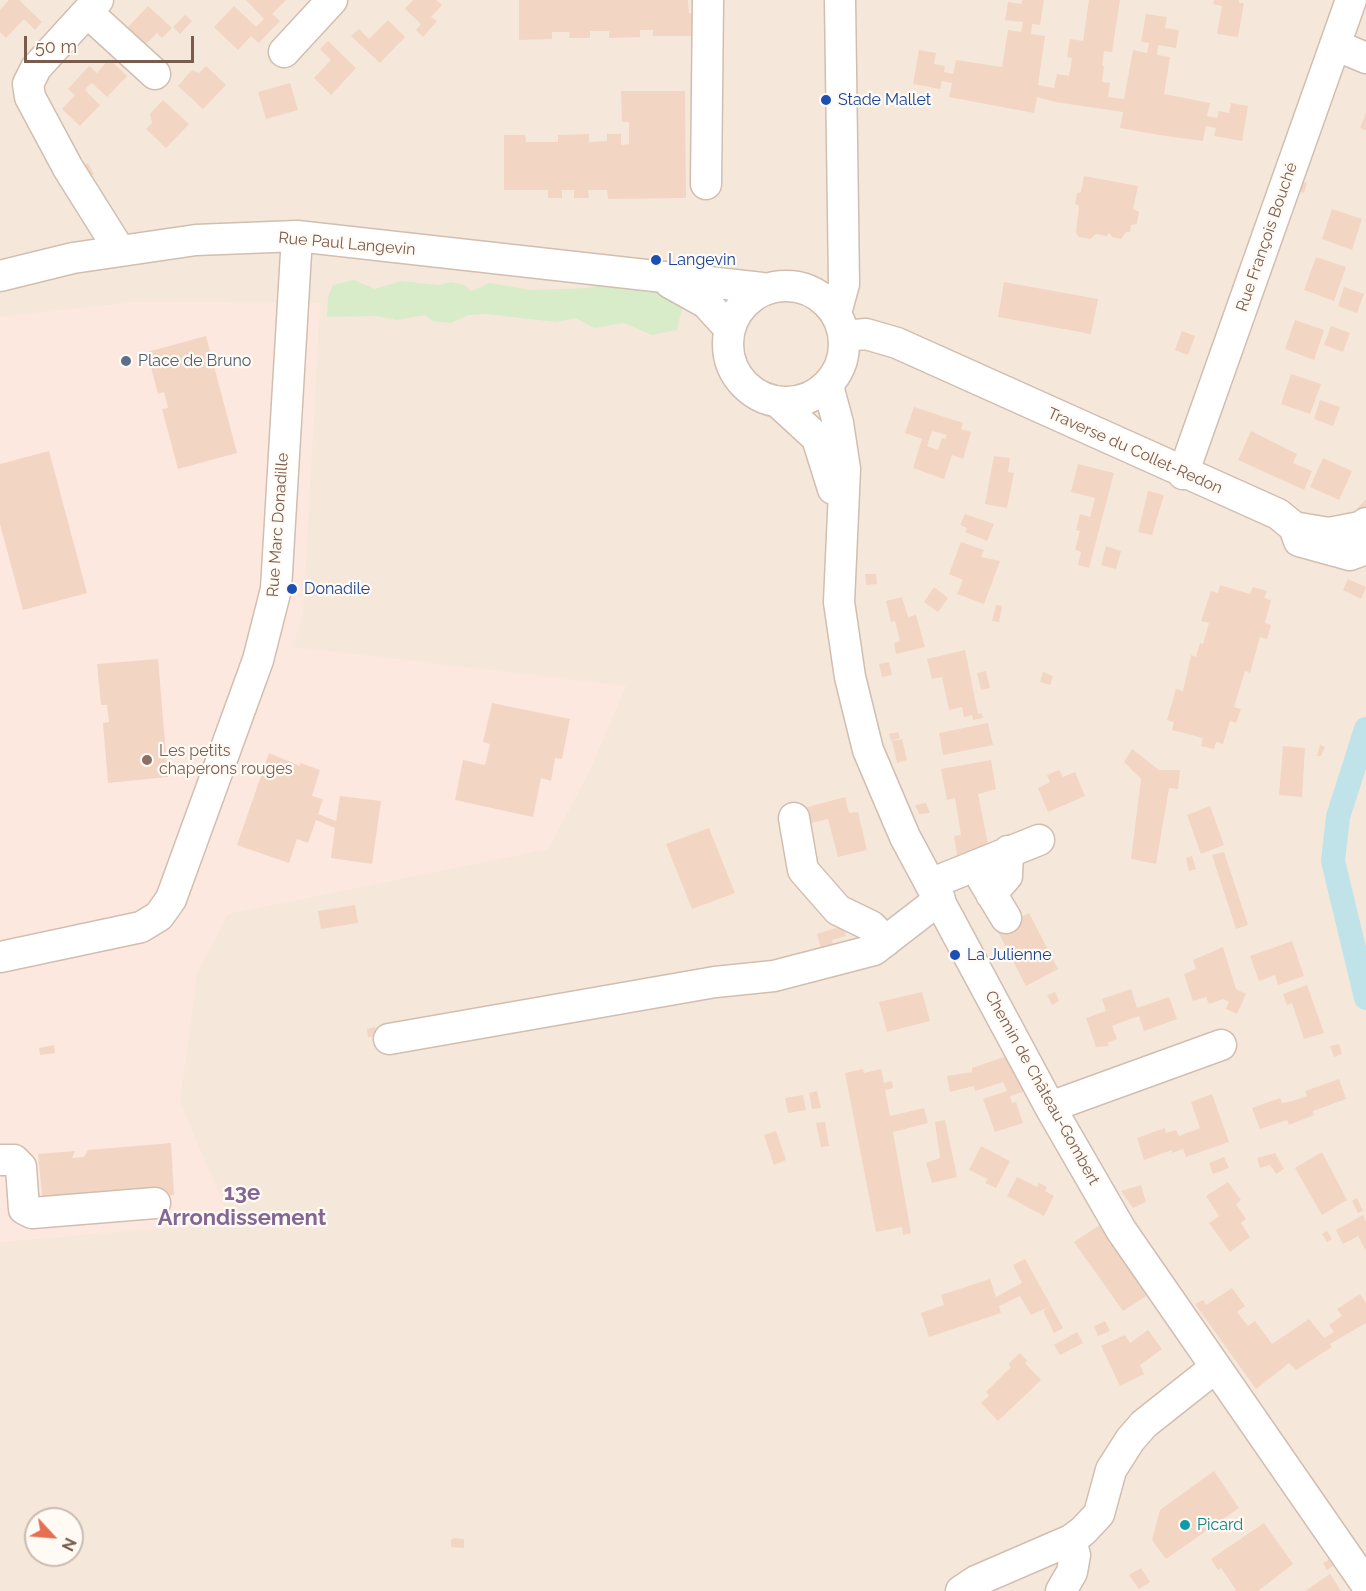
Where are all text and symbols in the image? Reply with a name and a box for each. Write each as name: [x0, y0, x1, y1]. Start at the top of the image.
scale bar: [27, 24, 196, 62]
text: 50 m: [35, 36, 77, 57]
place label: Stade Mallet: [838, 90, 931, 110]
marker: Stade Mallet: [819, 93, 833, 107]
street label: Rue François Bouché: [1232, 160, 1302, 314]
street label: Rue Paul Langevin: [278, 228, 416, 260]
place label: Langevin: [668, 250, 736, 270]
marker: Langevin: [649, 253, 663, 267]
place label: Place de Bruno: [138, 351, 251, 371]
marker: Place de Bruno: [119, 354, 133, 368]
street label: Traverse du Collet-Redon: [1045, 404, 1225, 498]
street label: Rue Marc Donadille: [263, 452, 293, 598]
place label: Donadile: [304, 579, 370, 599]
marker: Donadile: [285, 582, 299, 596]
place label: Les petits chaperons rouges: [159, 741, 293, 779]
marker: Les petits chaperons rouges: [140, 753, 154, 767]
place label: La Julienne: [967, 945, 1052, 965]
marker: La Julienne: [948, 948, 962, 962]
street label: Chemin de Château-Gombert: [980, 987, 1104, 1189]
district label: 13e Arrondissement: [158, 1180, 326, 1232]
north arrow: [24, 1507, 84, 1567]
place label: Picard: [1197, 1515, 1243, 1535]
marker: Picard: [1178, 1518, 1192, 1532]
text: N: [58, 1535, 80, 1554]

